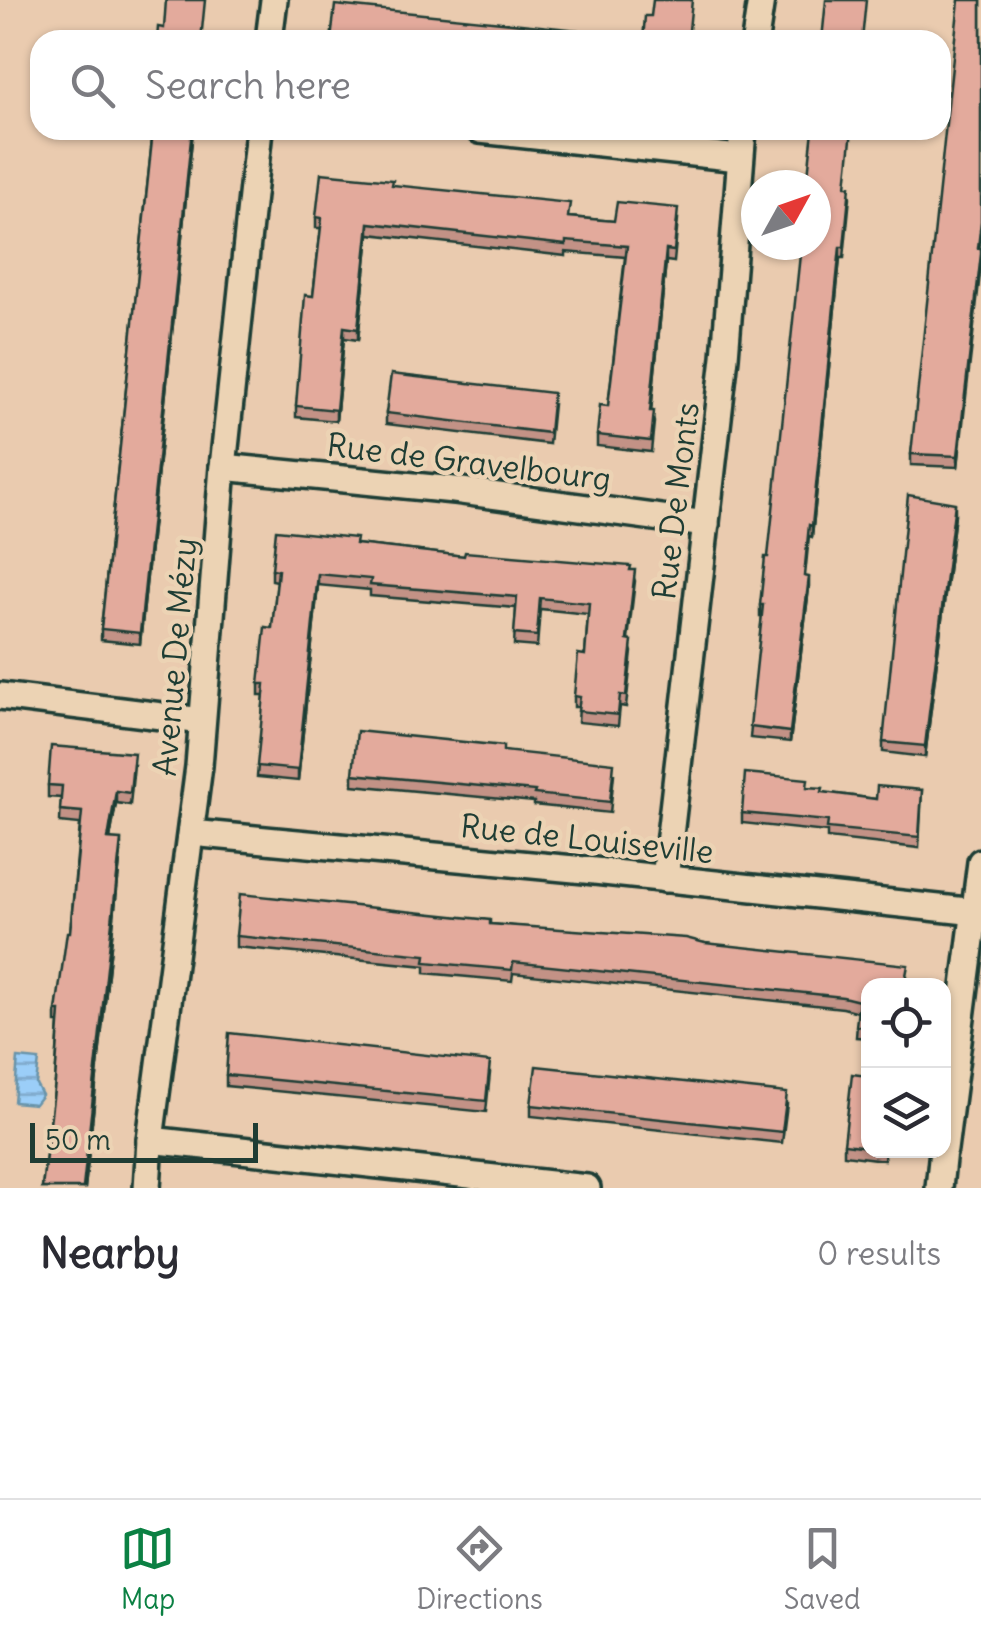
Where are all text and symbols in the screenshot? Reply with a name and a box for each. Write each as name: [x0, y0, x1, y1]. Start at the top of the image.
search box: [30, 30, 951, 140]
icon: search: [65, 58, 120, 113]
text: Search here: [145, 62, 351, 109]
north arrow: [741, 170, 831, 260]
street label: Rue De Monts: [643, 400, 708, 602]
street label: Rue de Gravelbourg: [325, 424, 613, 499]
street label: Avenue De Mézy: [144, 536, 205, 778]
street label: Rue de Louiseville: [459, 805, 716, 872]
map controls: [861, 978, 951, 1158]
button: locate: [861, 978, 951, 1068]
button: layers: [861, 1068, 951, 1158]
scale bar: [30, 1118, 258, 1162]
text: 50 m: [45, 1122, 111, 1158]
text: Nearby: [40, 1227, 179, 1279]
text: 0 results: [817, 1233, 941, 1274]
tab: Map: [120, 1521, 175, 1617]
tab: Directions: [416, 1521, 543, 1617]
tab: Saved: [784, 1521, 861, 1617]

